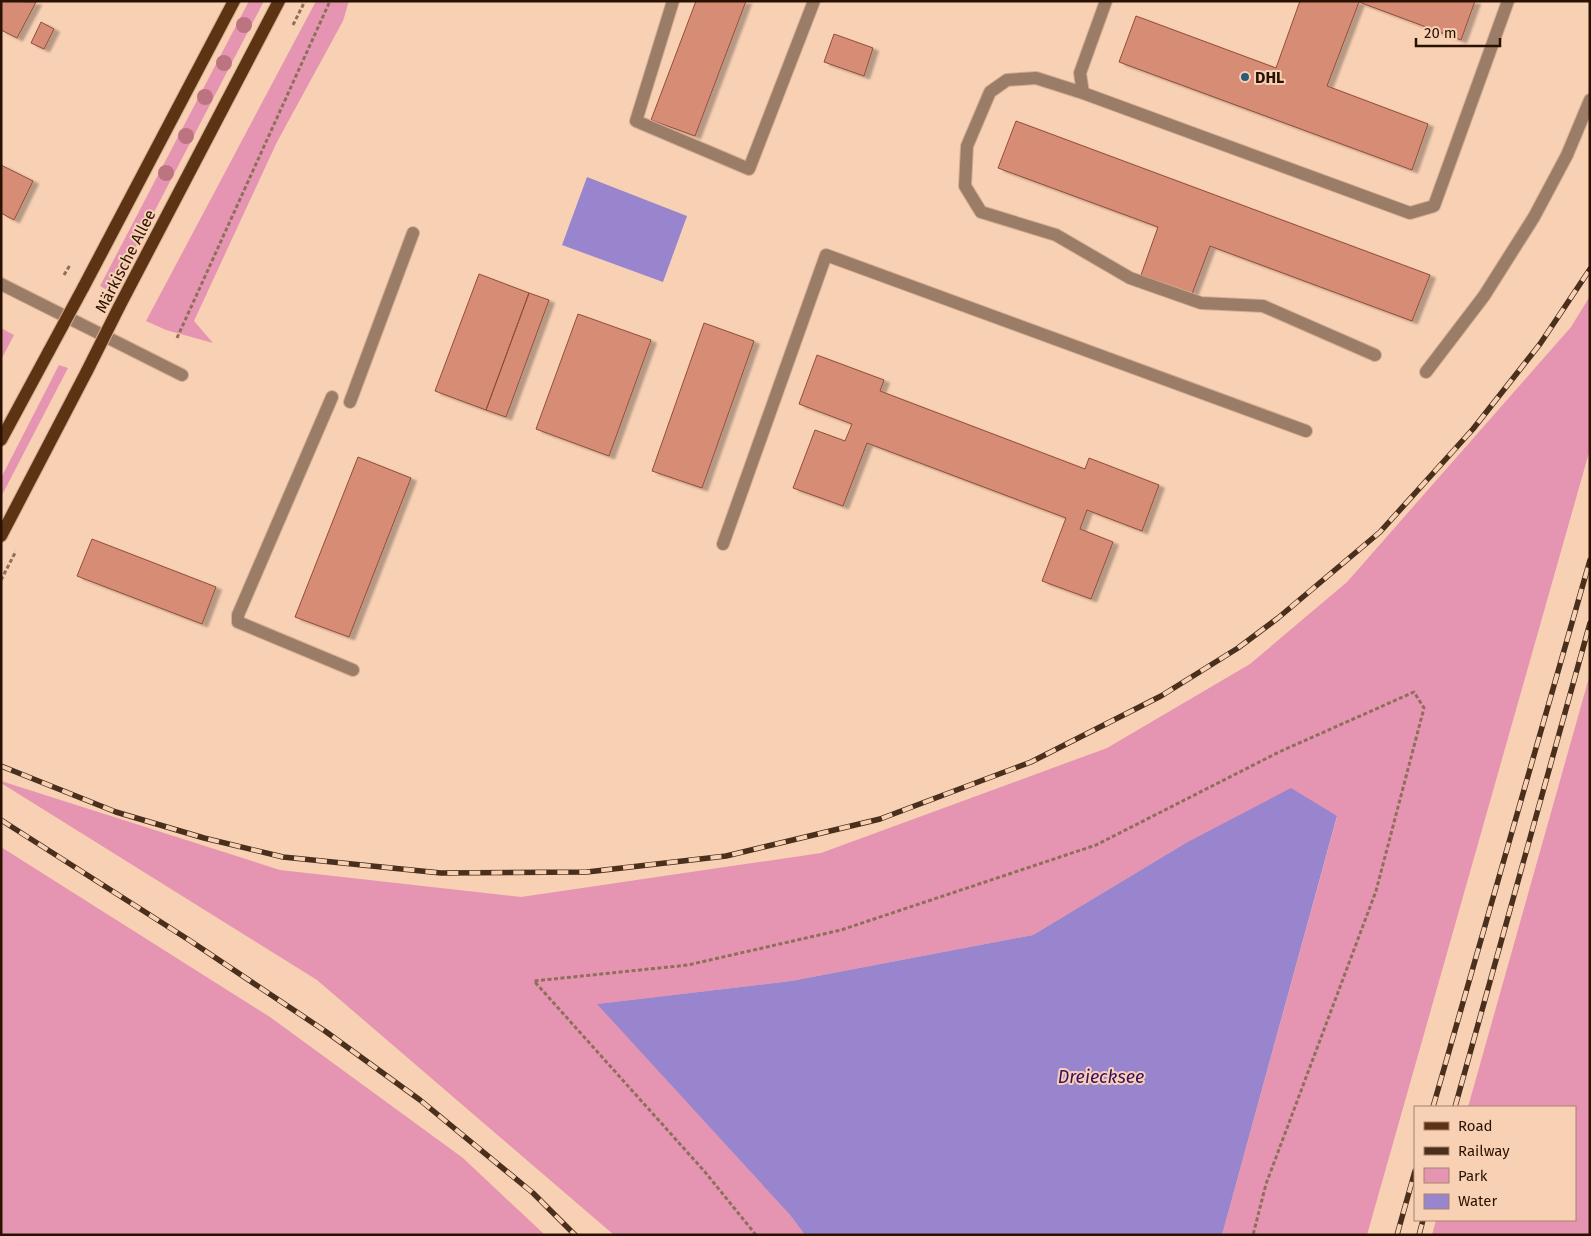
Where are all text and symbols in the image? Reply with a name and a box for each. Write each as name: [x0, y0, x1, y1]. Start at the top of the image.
scale bar: [1416, 15, 1500, 47]
text: 20 m: [1424, 24, 1457, 42]
place label: DHL: [1255, 68, 1284, 87]
marker: DHL: [1239, 71, 1251, 83]
street label: Märkische Allee: [91, 206, 160, 316]
water label: Dreiecksee: [1058, 1066, 1144, 1088]
legend: [1414, 1106, 1576, 1221]
text: Road: [1458, 1117, 1493, 1135]
text: Railway: [1458, 1142, 1510, 1160]
text: Park: [1458, 1167, 1488, 1185]
text: Water: [1458, 1192, 1497, 1210]

